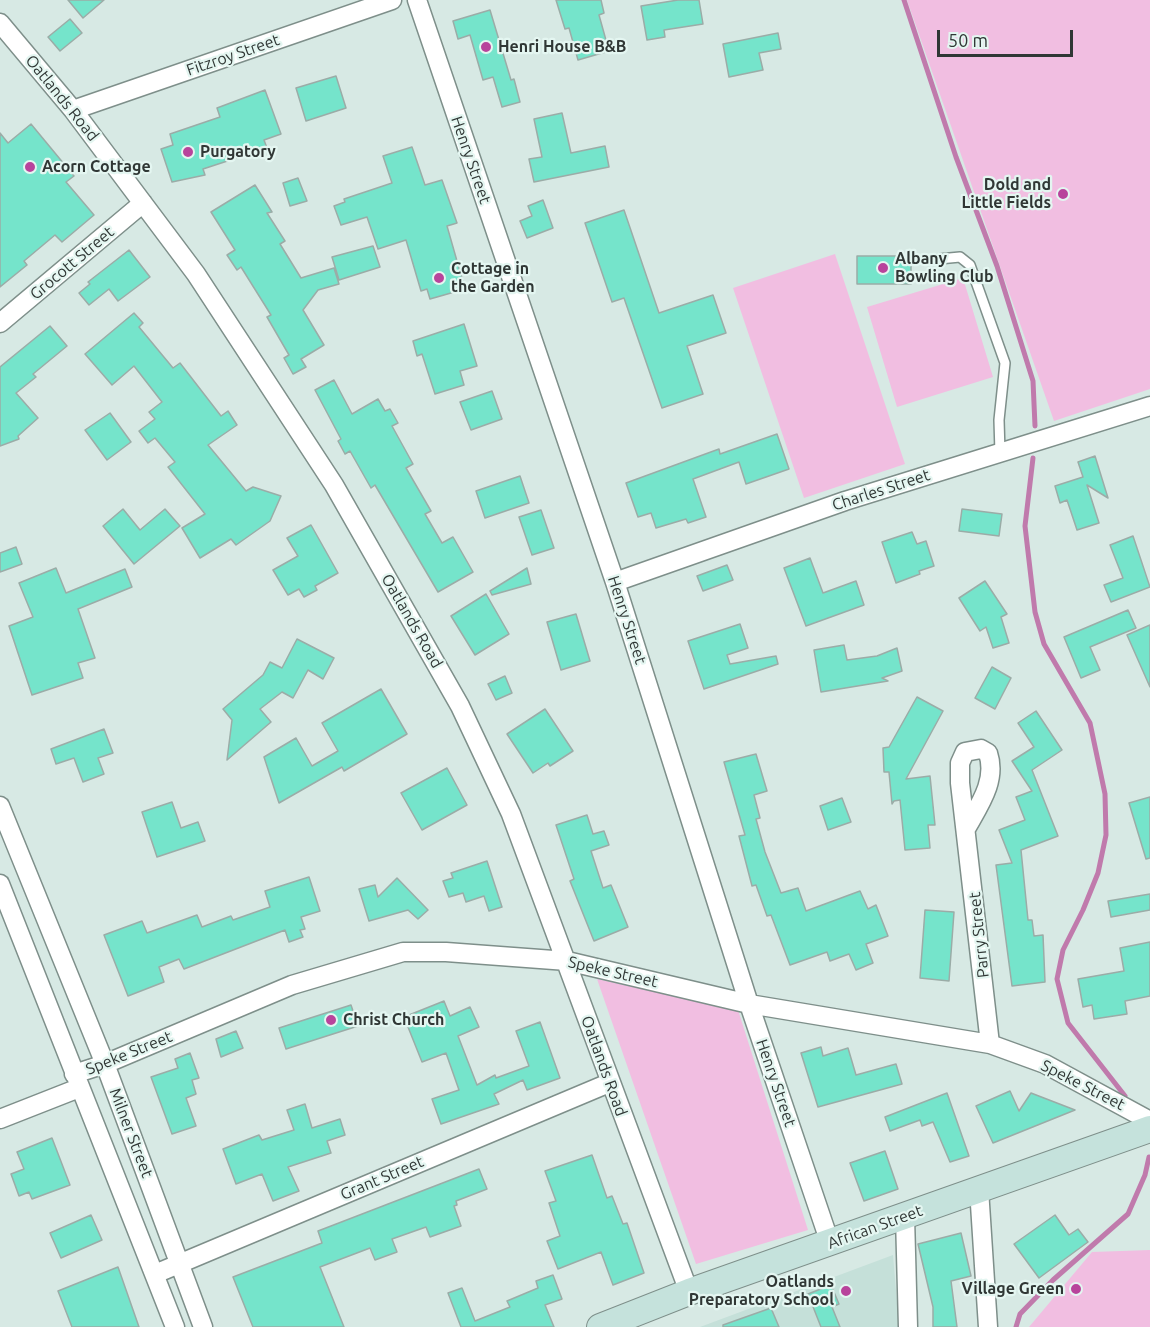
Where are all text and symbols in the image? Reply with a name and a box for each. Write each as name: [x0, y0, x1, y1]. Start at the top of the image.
scale bar: [940, 18, 1076, 56]
street label: Fitzroy Street: [184, 30, 282, 80]
text: 50 m: [948, 30, 988, 50]
place label: Henri House B&B: [498, 37, 626, 57]
marker: Henri House B&B: [479, 40, 493, 54]
street label: Oatlands Road: [21, 51, 103, 145]
street label: Henry Street: [447, 114, 495, 206]
place label: Purgatory: [200, 142, 276, 162]
marker: Purgatory: [181, 145, 195, 159]
place label: Acorn Cottage: [42, 157, 151, 177]
marker: Acorn Cottage: [23, 160, 37, 174]
place label: Dold and Little Fields: [961, 175, 1051, 213]
marker: Dold and Little Fields: [1056, 187, 1070, 201]
street label: Grocott Street: [26, 222, 118, 304]
place label: Albany Bowling Club: [895, 249, 993, 287]
place label: Cottage in the Garden: [451, 259, 535, 297]
marker: Albany Bowling Club: [876, 261, 890, 275]
marker: Cottage in the Garden: [432, 271, 446, 285]
street label: Charles Street: [830, 465, 932, 515]
street label: Oatlands Road: [377, 571, 447, 671]
street label: Henry Street: [604, 573, 650, 667]
street label: Parry Street: [965, 891, 993, 979]
street label: Speke Street: [566, 952, 660, 992]
place label: Christ Church: [343, 1010, 444, 1030]
marker: Christ Church: [324, 1013, 338, 1027]
street label: Oatlands Road: [577, 1013, 631, 1119]
street label: Speke Street: [83, 1027, 175, 1079]
street label: Henry Street: [752, 1037, 800, 1129]
street label: Speke Street: [1038, 1056, 1128, 1114]
street label: Milner Street: [105, 1086, 157, 1180]
street label: Grant Street: [337, 1152, 427, 1204]
street label: African Street: [825, 1201, 925, 1253]
place label: Oatlands Preparatory School: [689, 1272, 834, 1310]
place label: Village Green: [962, 1279, 1064, 1299]
marker: Village Green: [1069, 1282, 1083, 1296]
marker: Oatlands Preparatory School: [839, 1284, 853, 1298]

